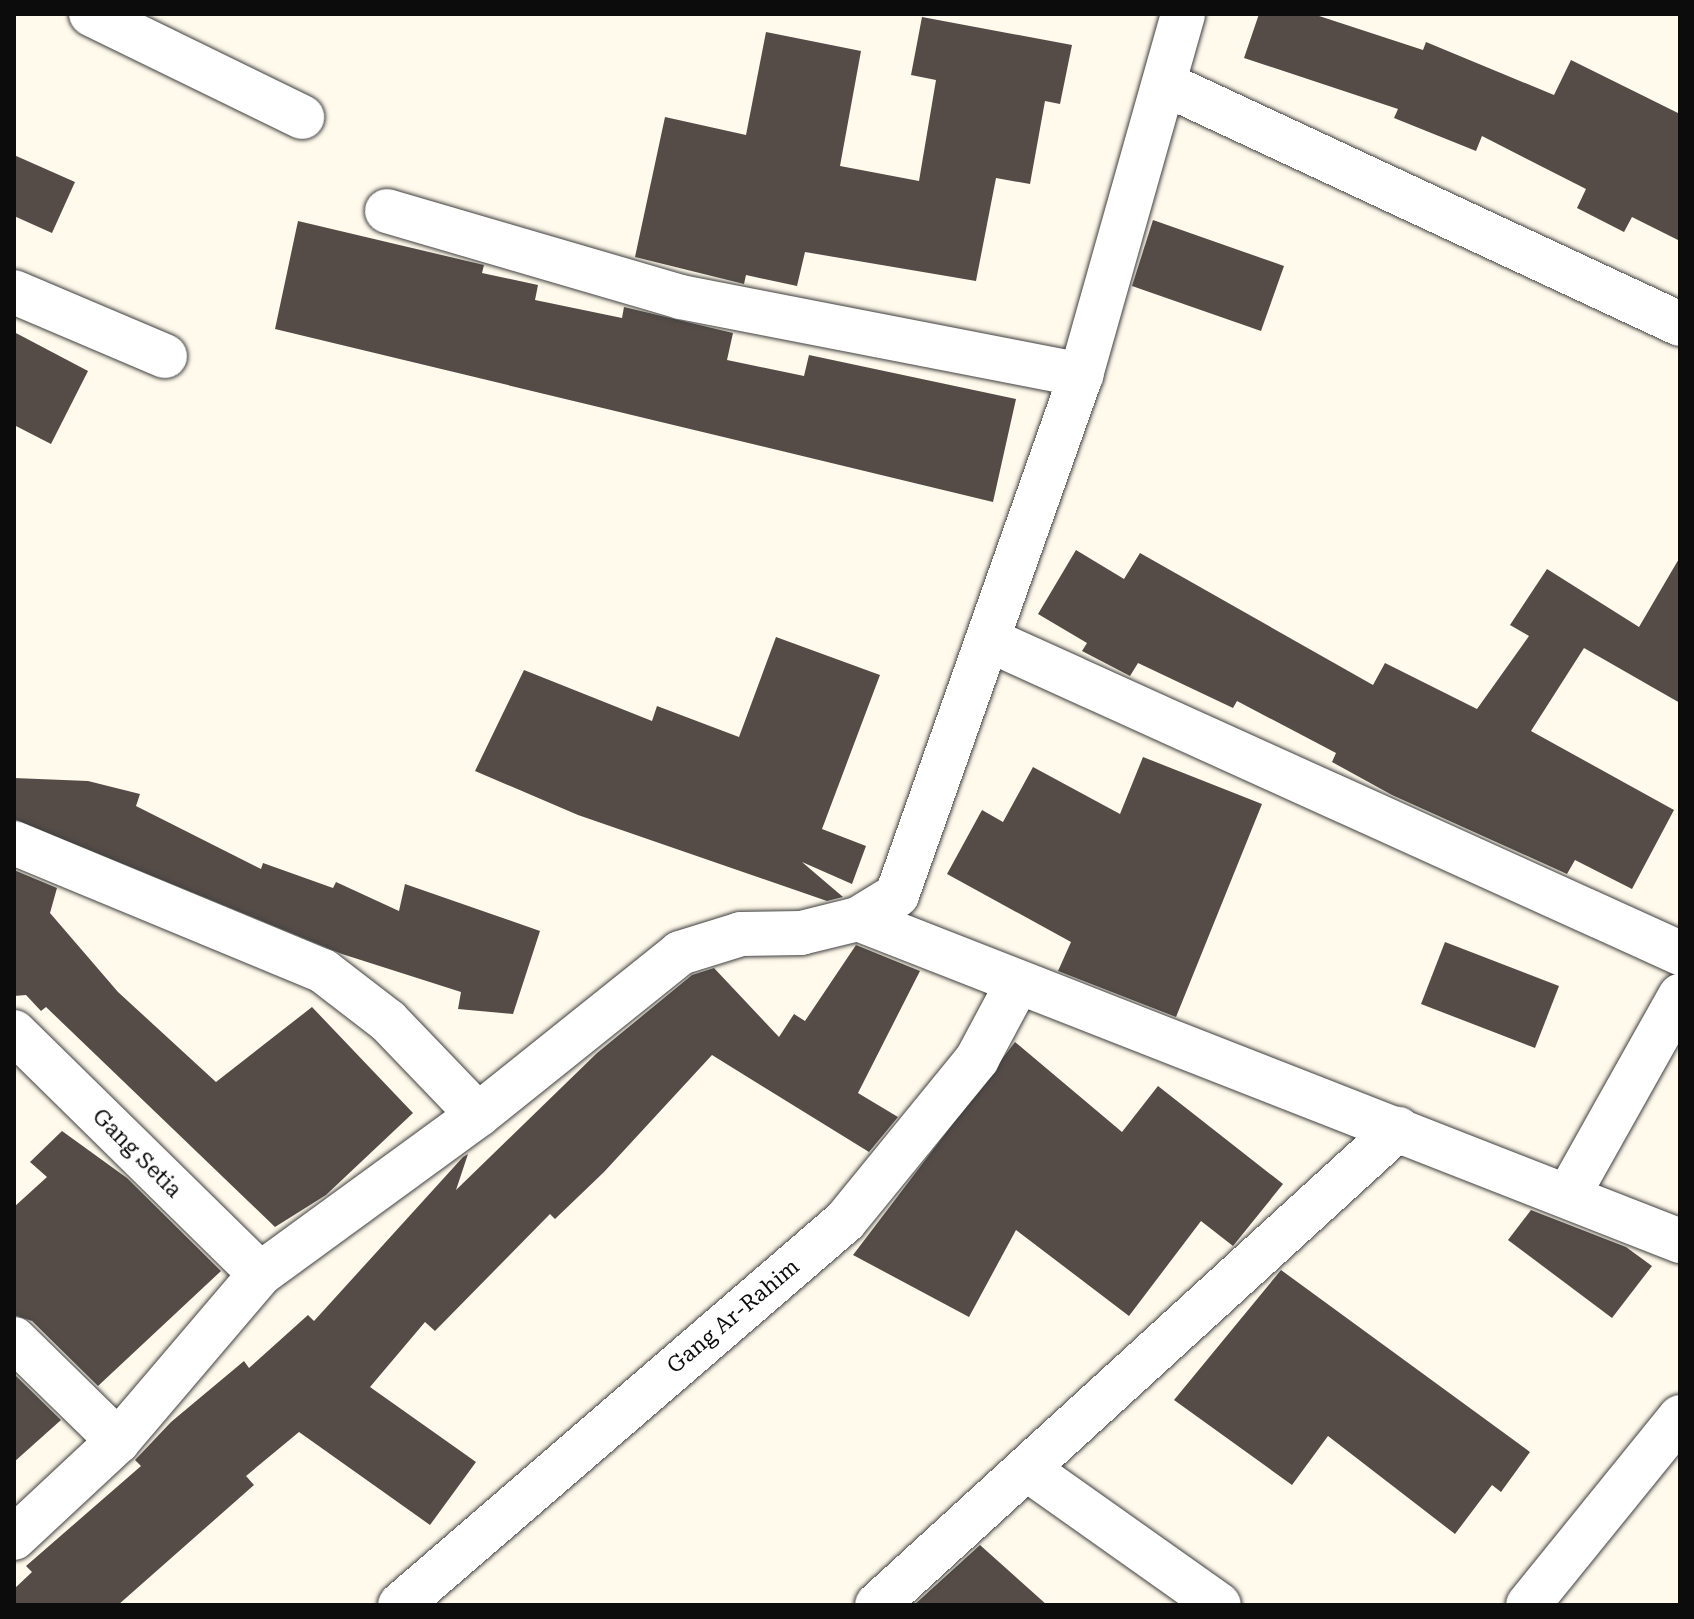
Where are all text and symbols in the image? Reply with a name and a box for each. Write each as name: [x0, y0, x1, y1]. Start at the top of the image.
street label: Gang Setia: [87, 1103, 187, 1203]
street label: Gang Ar-Rahim: [662, 1253, 804, 1379]

